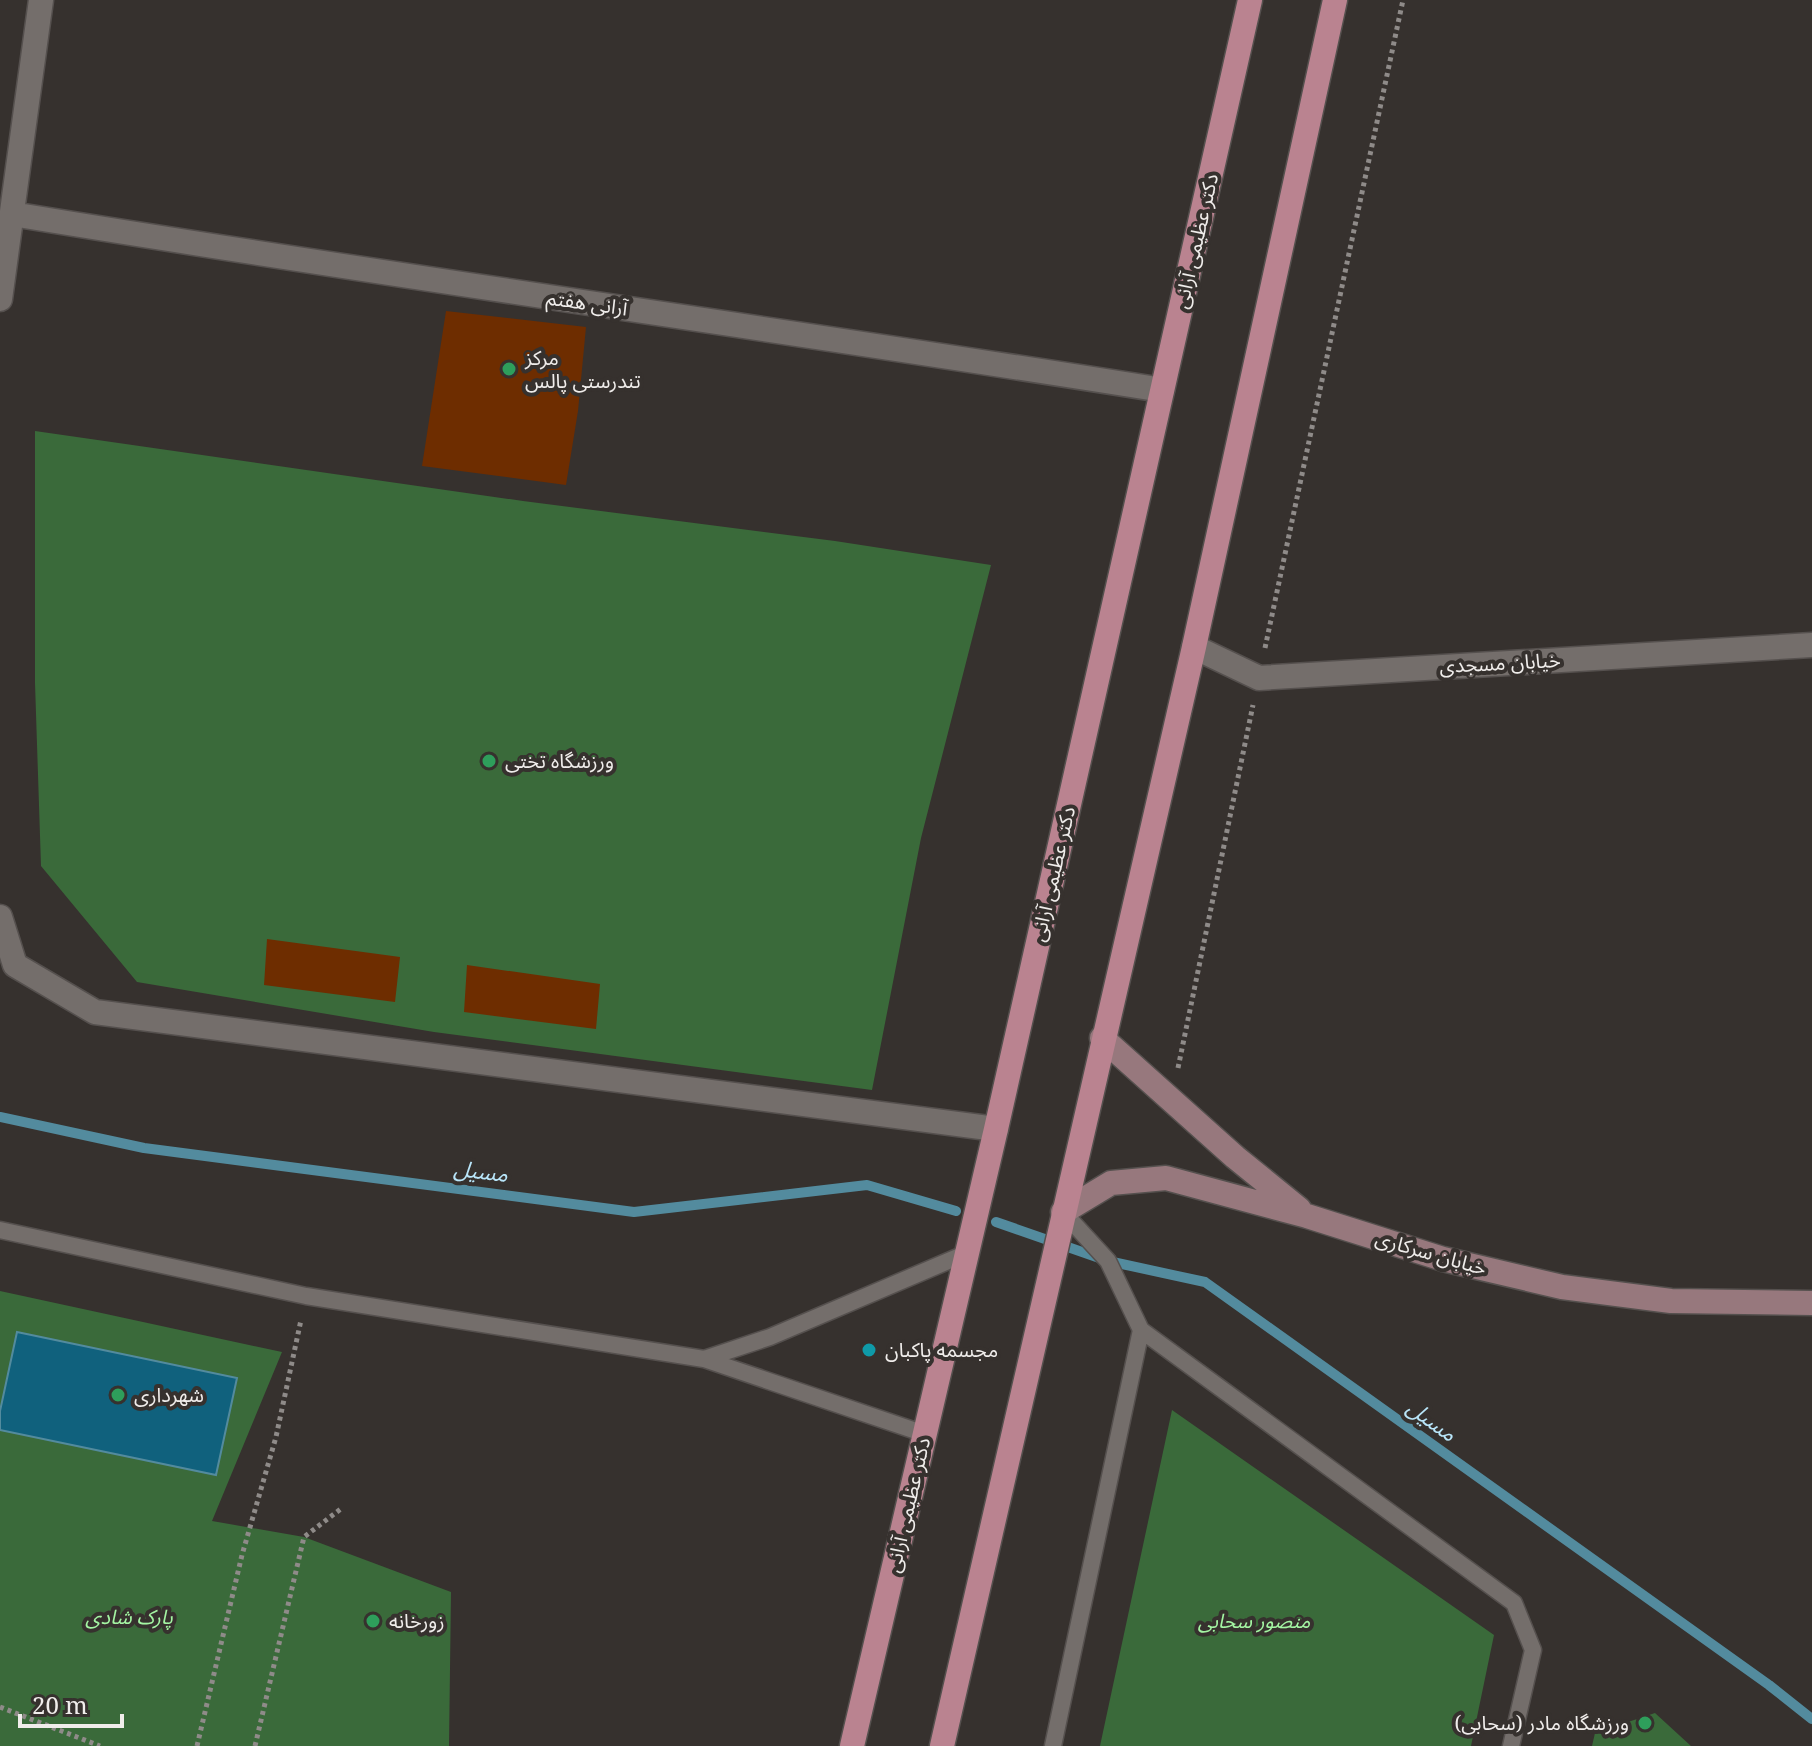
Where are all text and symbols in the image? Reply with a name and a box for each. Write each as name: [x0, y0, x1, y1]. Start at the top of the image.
street label: دکتر عظیمی آرانی: [1167, 171, 1224, 311]
street label: آرانی هفتم: [544, 283, 631, 324]
place label: مرکز تندرستی پالس: [524, 344, 641, 394]
marker: مرکز تندرستی پالس: [500, 360, 518, 378]
street label: خیابان مسجدی: [1439, 646, 1561, 679]
place label: ورزشگاه تختی: [505, 747, 614, 774]
marker: ورزشگاه تختی: [480, 752, 498, 770]
street label: دکتر عظیمی آرانی: [1024, 804, 1081, 944]
water label: مسیل: [452, 1152, 510, 1188]
street label: خیابان سرکاری: [1372, 1224, 1490, 1281]
place label: مجسمه پاکبان: [885, 1336, 998, 1363]
marker: مجسمه پاکبان: [860, 1341, 878, 1359]
place label: شهرداری: [134, 1381, 204, 1408]
marker: شهرداری: [109, 1386, 127, 1404]
water label: مسیل: [1402, 1391, 1464, 1448]
street label: دکتر عظیمی آرانی: [879, 1435, 936, 1575]
park label: پارک شادی: [85, 1603, 173, 1630]
place label: زورخانه: [389, 1607, 445, 1634]
park label: منصور سحابی: [1198, 1607, 1311, 1634]
marker: زورخانه: [364, 1612, 382, 1630]
scale bar: [20, 1678, 122, 1728]
text: 20 m: [32, 1688, 88, 1721]
place label: ورزشگاه مادر (سحابی): [1454, 1709, 1629, 1736]
marker: ورزشگاه مادر (سحابی): [1636, 1714, 1654, 1732]

